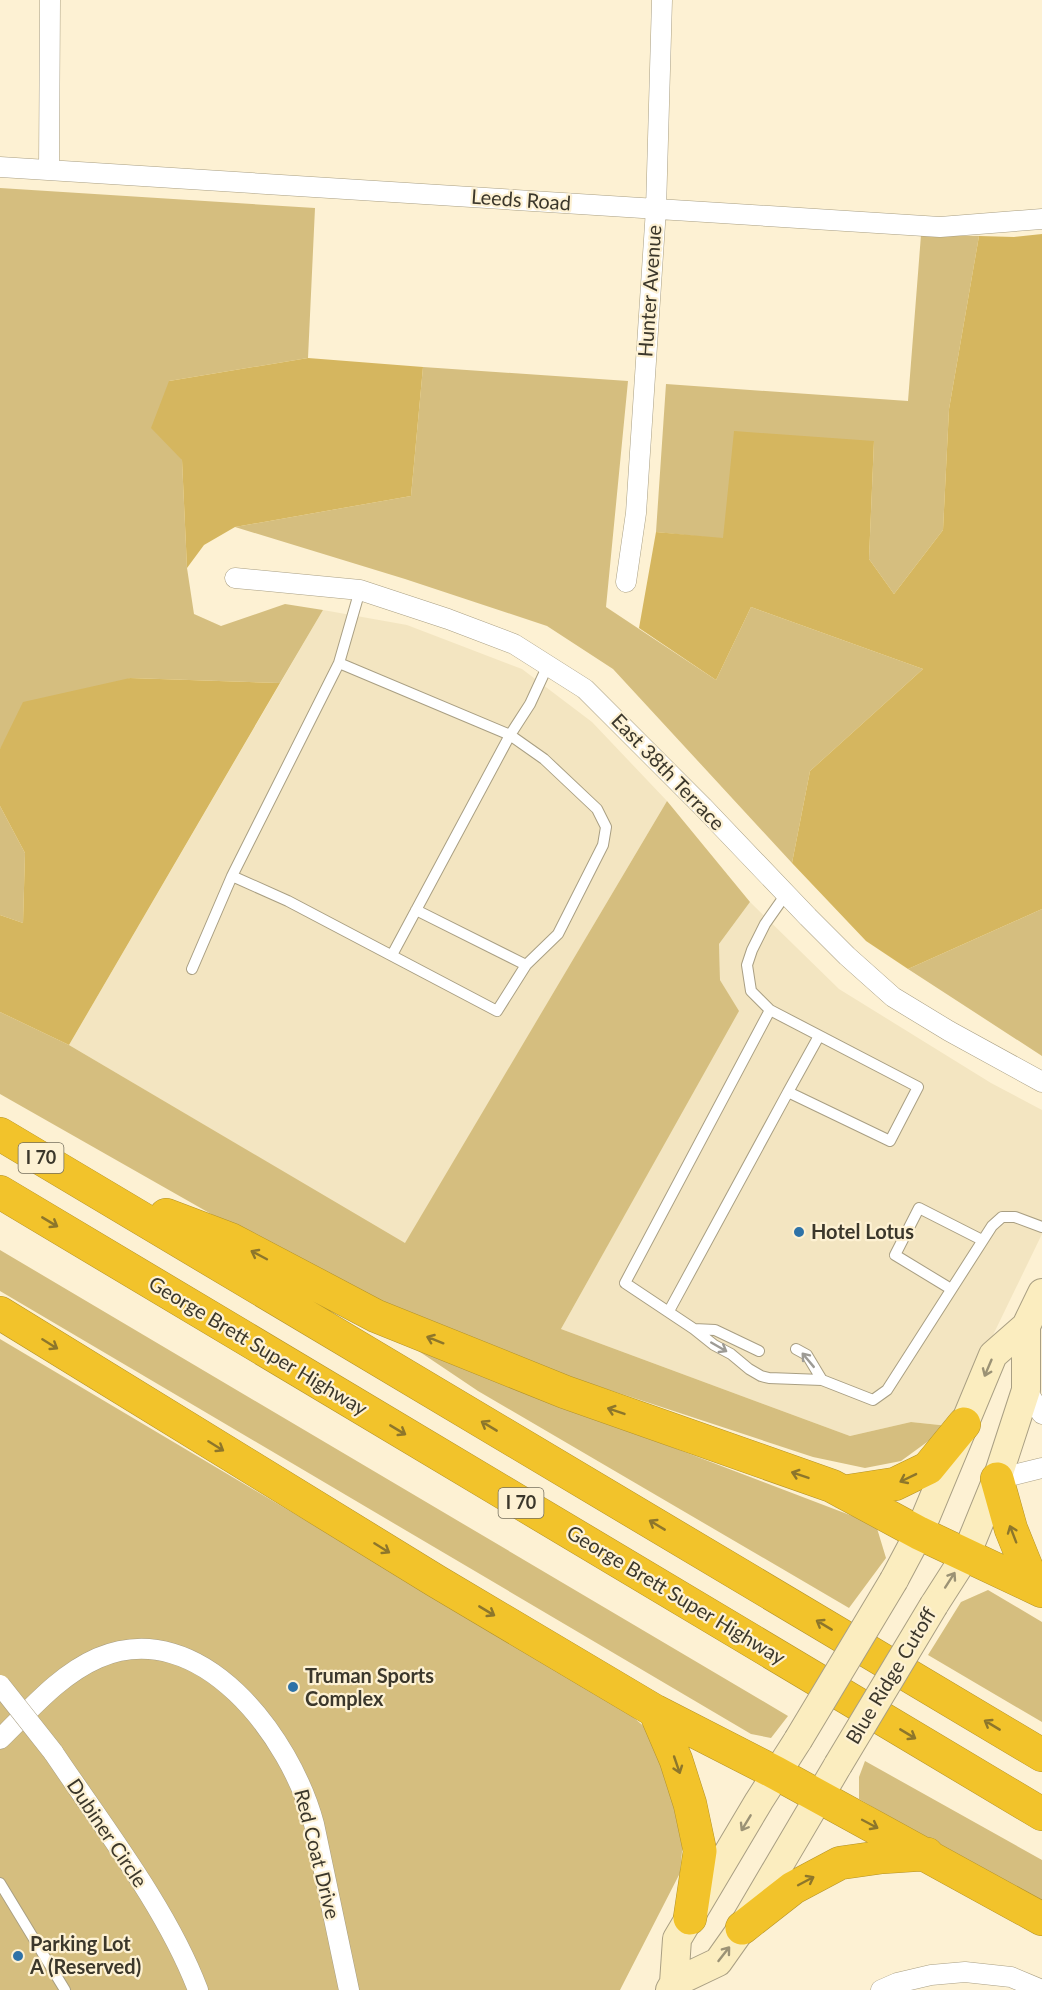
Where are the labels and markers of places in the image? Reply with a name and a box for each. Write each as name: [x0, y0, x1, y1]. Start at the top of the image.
place label: Hotel Lotus: [811, 1219, 914, 1243]
marker: Hotel Lotus: [792, 1225, 806, 1239]
place label: Truman Sports Complex: [305, 1663, 434, 1710]
marker: Truman Sports Complex: [286, 1680, 300, 1694]
place label: Parking Lot A (Reserved): [29, 1931, 141, 1978]
marker: Parking Lot A (Reserved): [11, 1949, 25, 1963]

